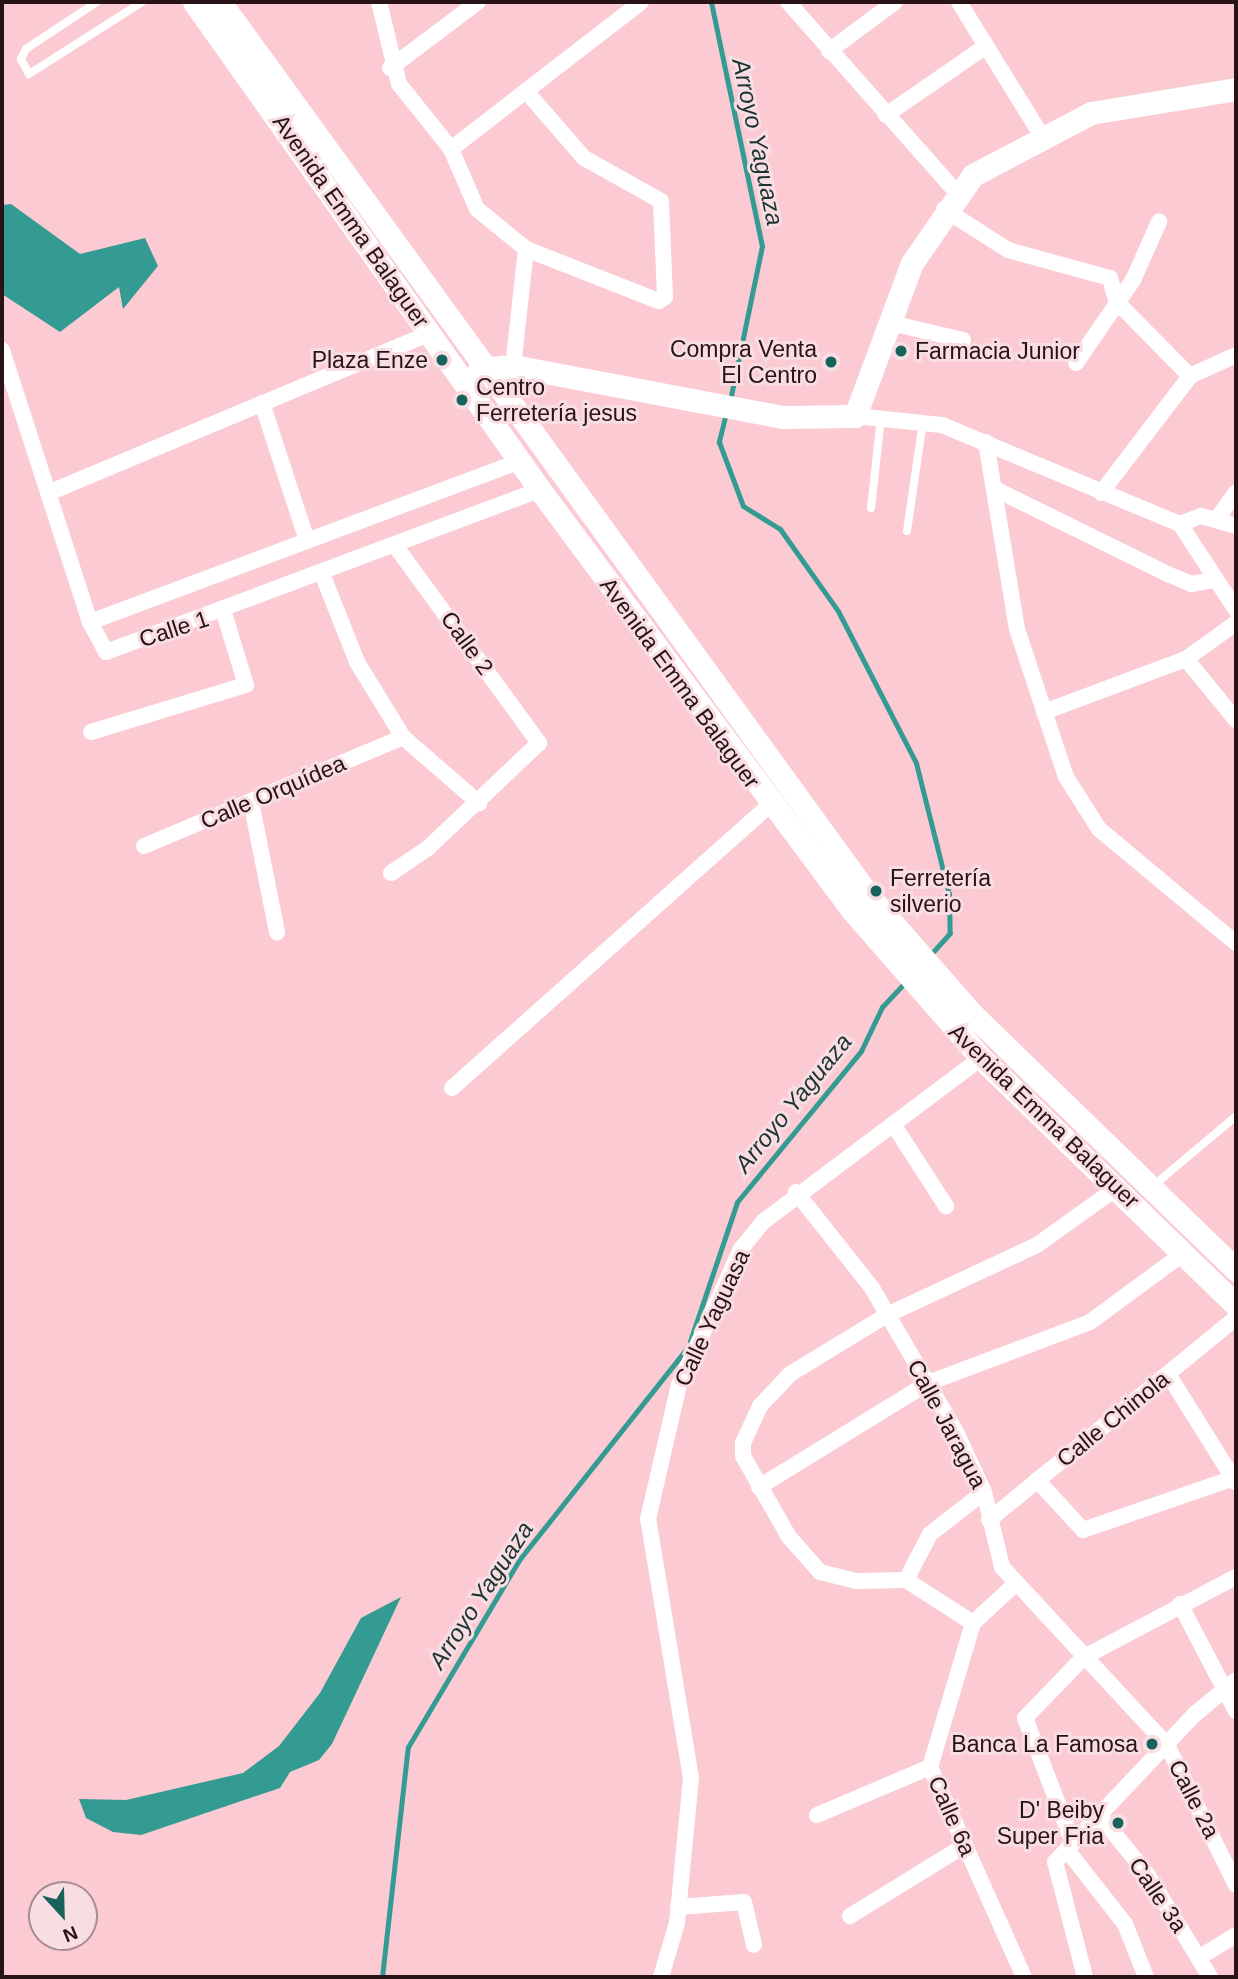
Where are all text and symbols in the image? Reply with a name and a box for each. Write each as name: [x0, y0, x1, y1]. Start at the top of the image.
water label: Arroyo Yaguaza: [726, 56, 790, 228]
street label: Avenida Emma Balaguer: [267, 109, 435, 333]
place label: Compra Venta El Centro: [670, 335, 817, 389]
place label: Farmacia Junior: [915, 337, 1080, 365]
marker: Farmacia Junior: [893, 343, 909, 359]
place label: Plaza Enze: [312, 346, 428, 374]
marker: Plaza Enze: [434, 352, 450, 368]
marker: Compra Venta El Centro: [823, 354, 839, 370]
place label: Centro Ferretería jesus: [476, 373, 637, 427]
marker: Centro Ferretería jesus: [454, 392, 470, 408]
street label: Avenida Emma Balaguer: [594, 572, 766, 794]
street label: Calle 1: [136, 605, 212, 653]
street label: Calle 2: [435, 606, 499, 680]
street label: Calle Orquídea: [196, 749, 350, 835]
place label: Ferretería silverio: [890, 864, 991, 918]
marker: Ferretería silverio: [868, 883, 884, 899]
street label: Avenida Emma Balaguer: [943, 1018, 1145, 1214]
water label: Arroyo Yaguaza: [728, 1028, 858, 1178]
street label: Calle Yaguasa: [668, 1245, 756, 1391]
street label: Calle Jaragua: [902, 1355, 992, 1493]
street label: Calle Chinola: [1051, 1365, 1175, 1473]
water label: Arroyo Yaguaza: [423, 1516, 539, 1674]
place label: Banca La Famosa: [951, 1730, 1138, 1758]
marker: Banca La Famosa: [1144, 1736, 1160, 1752]
street label: Calle 2a: [1163, 1755, 1225, 1843]
street label: Calle 6a: [922, 1772, 982, 1860]
place label: D' Beiby Super Fria: [997, 1796, 1104, 1850]
marker: D' Beiby Super Fria: [1110, 1815, 1126, 1831]
street label: Calle 3a: [1123, 1852, 1193, 1938]
north arrow: [28, 1881, 98, 1951]
text: N: [60, 1922, 81, 1946]

